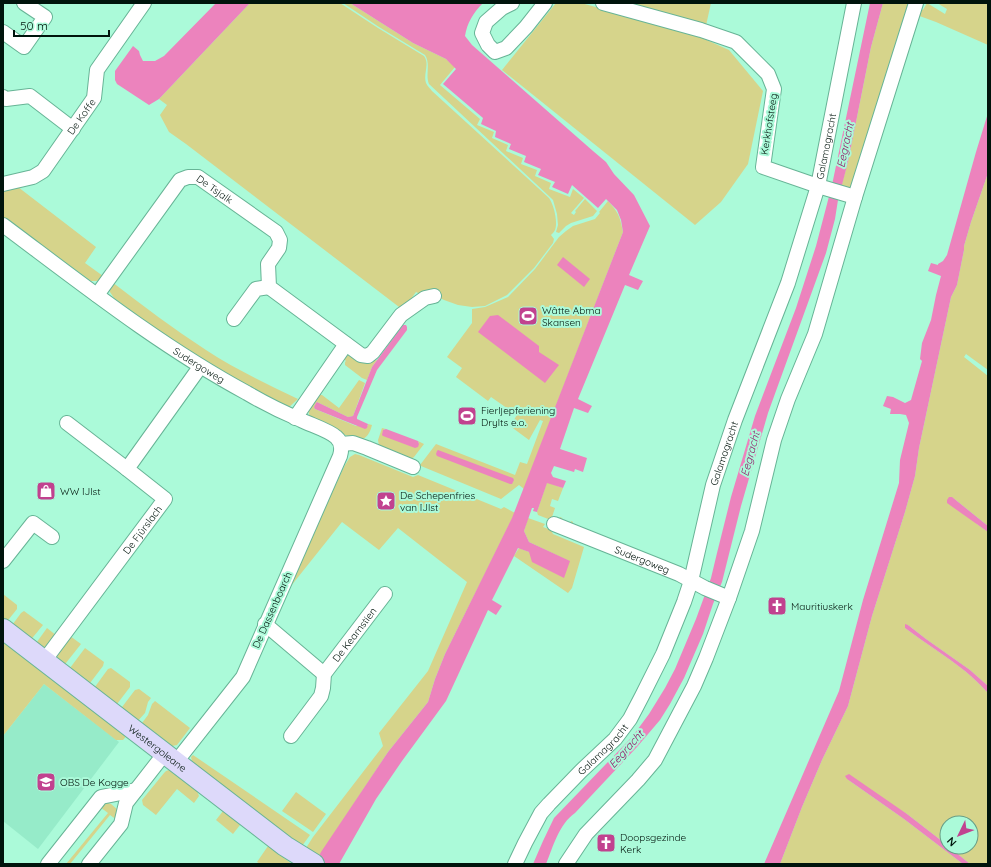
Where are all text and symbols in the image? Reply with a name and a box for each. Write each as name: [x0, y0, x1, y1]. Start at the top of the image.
scale bar: [14, 12, 109, 38]
text: 50 m: [20, 18, 48, 33]
street label: Kerkhofsteeg: [758, 92, 780, 156]
street label: De Koffe: [64, 96, 98, 137]
street label: Galamagracht: [813, 112, 839, 181]
water label: Eegracht: [833, 120, 857, 169]
street label: De Tsjalk: [194, 172, 236, 206]
place label: Wâtte Abma Skansen: [542, 304, 600, 329]
sports icon: Wâtte Abma Skansen: [517, 305, 539, 327]
street label: Sudergoweg: [171, 344, 227, 386]
place label: Fierljepferiening Drylts e.o.: [481, 404, 555, 429]
sports icon: Fierljepferiening Drylts e.o.: [456, 405, 478, 427]
street label: Galamagracht: [707, 419, 741, 487]
water label: Eegracht: [737, 429, 763, 478]
shop icon: WW IJlst: [35, 480, 57, 502]
place label: WW IJlst: [60, 485, 101, 498]
place label: De Schepenfries van IJlst: [400, 489, 476, 514]
place icon: De Schepenfries van IJlst: [375, 490, 397, 512]
street label: De Fjûrslach: [120, 503, 165, 557]
street label: Sudergoweg: [613, 542, 672, 576]
street label: De Dassenboarch: [249, 570, 295, 650]
church icon: Mauritiuskerk: [766, 595, 788, 617]
place label: Mauritiuskerk: [791, 600, 853, 613]
street label: De Kearnstien: [329, 605, 379, 664]
street label: Westergoleane: [126, 721, 190, 775]
street label: Galamagracht: [575, 721, 631, 778]
water label: Eegracht: [606, 726, 647, 771]
school or university icon: OBS De Kogge: [35, 771, 57, 793]
place label: OBS De Kogge: [60, 776, 129, 789]
north arrow: [939, 815, 979, 855]
place label: Doopsgezinde Kerk: [620, 831, 687, 856]
church icon: Doopsgezinde Kerk: [595, 832, 617, 854]
text: N: [944, 834, 960, 850]

